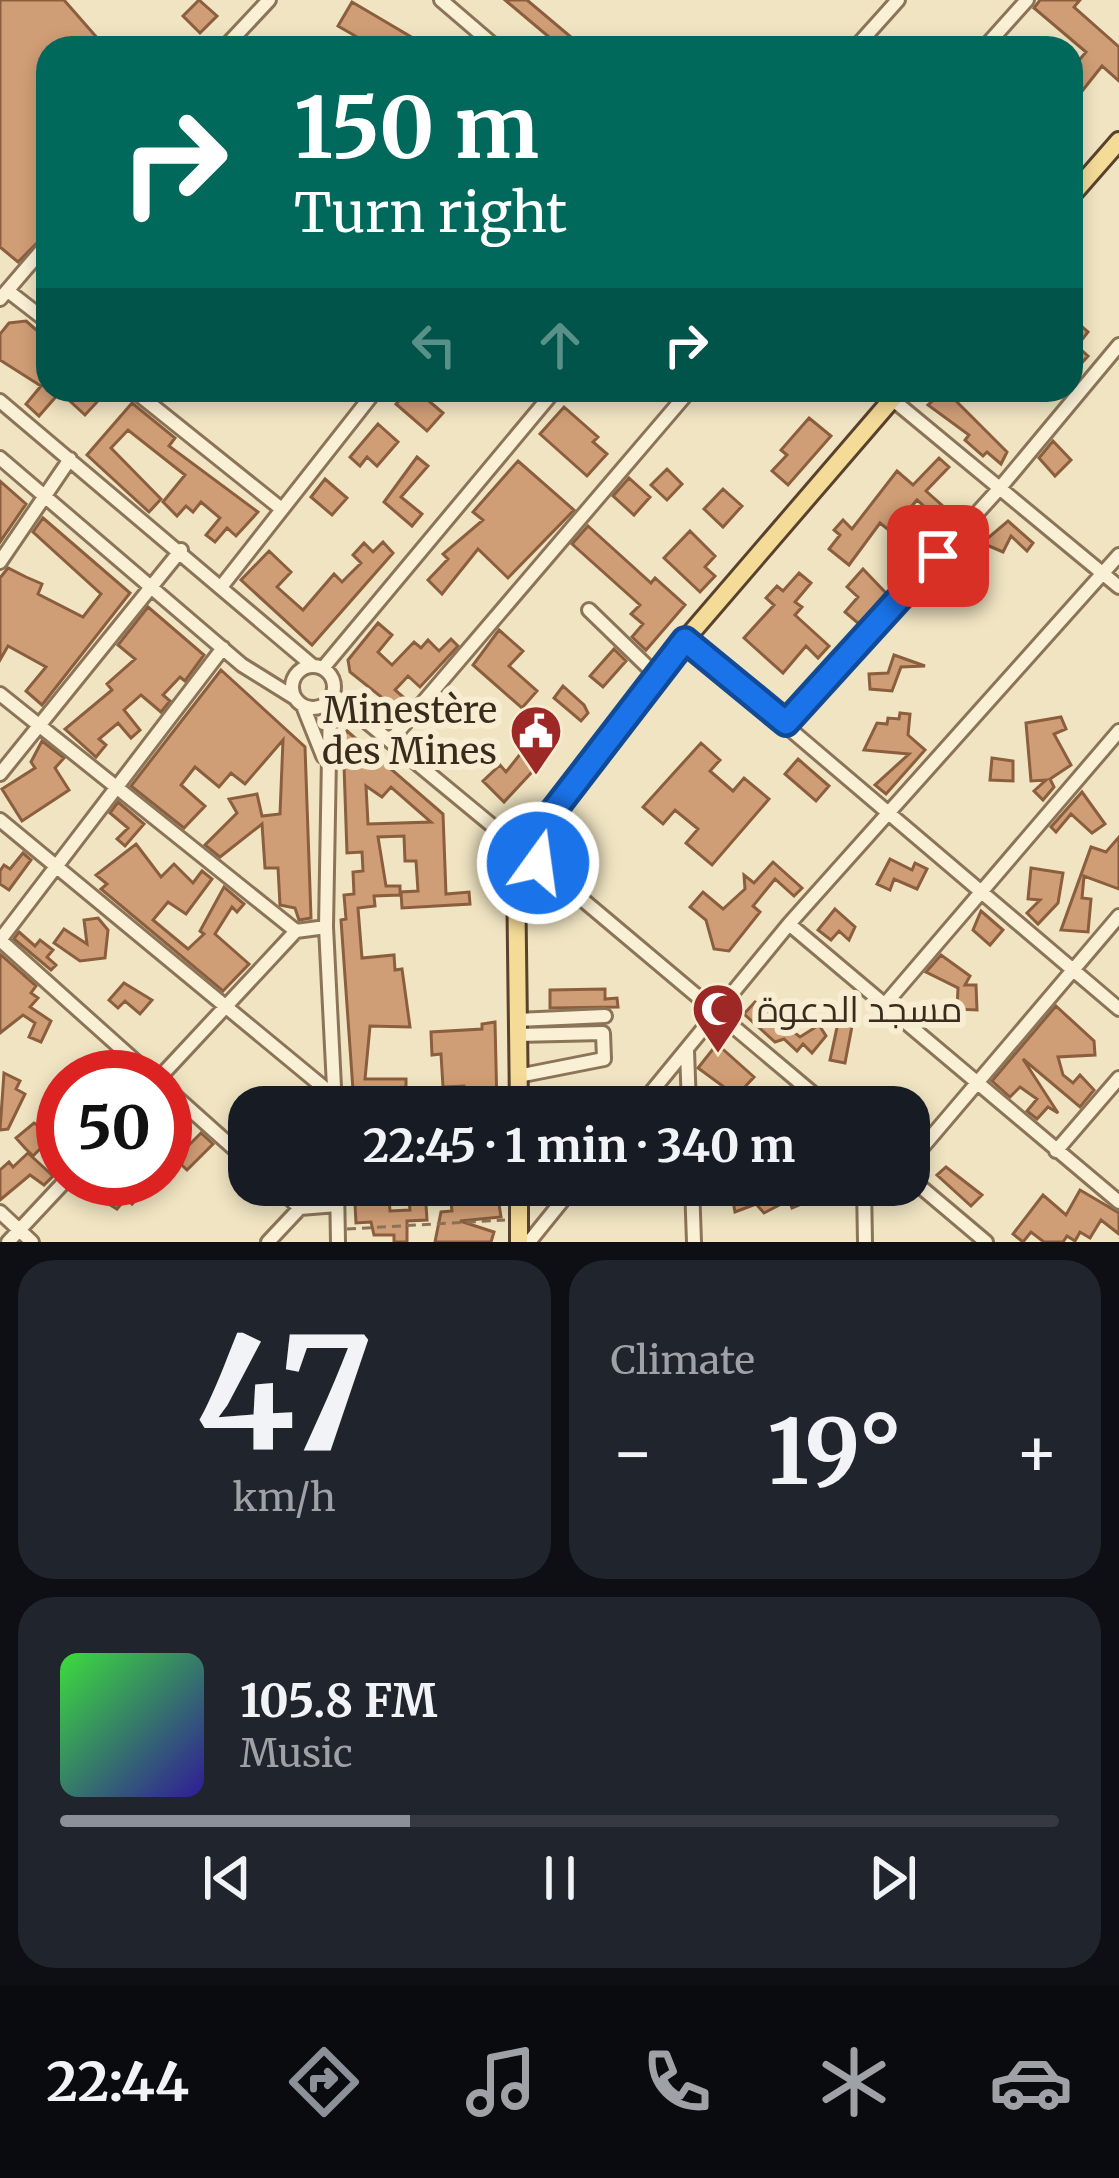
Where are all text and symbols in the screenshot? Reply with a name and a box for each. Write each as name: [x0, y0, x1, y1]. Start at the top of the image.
text: 150 m: [294, 75, 539, 181]
icon: right: [96, 84, 252, 240]
text: Turn right: [294, 179, 567, 247]
icon: left: [401, 312, 467, 378]
icon: ahead: [527, 312, 593, 378]
icon: right: [653, 312, 719, 378]
pin: [887, 505, 989, 607]
icon: arrive: [905, 523, 971, 589]
place label: Minestère des Mines: [322, 688, 497, 774]
public building icon: Minestère des Mines: [508, 703, 564, 777]
position arrow: [475, 800, 601, 926]
mosque icon: مسجد الدعوة: [690, 981, 746, 1055]
place label: مسجد الدعوة: [757, 987, 963, 1032]
speed limit sign: 50: [36, 1050, 192, 1206]
text: 22:45 · 1 min · 340 m: [363, 1118, 795, 1174]
text: 47: [196, 1296, 373, 1493]
text: Climate: [611, 1336, 755, 1385]
text: 19°: [767, 1395, 902, 1509]
text: −: [611, 1411, 655, 1494]
text: +: [1015, 1411, 1059, 1494]
text: km/h: [233, 1473, 336, 1522]
text: 105.8 FM: [240, 1673, 437, 1729]
text: Music: [240, 1729, 353, 1778]
icon: previous: [194, 1845, 260, 1911]
icon: pause: [527, 1845, 593, 1911]
icon: next: [860, 1845, 926, 1911]
icon: directions: [282, 2040, 366, 2124]
icon: music: [459, 2040, 543, 2124]
icon: phone: [635, 2040, 719, 2124]
icon: climate: [812, 2040, 896, 2124]
icon: car: [989, 2040, 1073, 2124]
text: 22:44: [46, 2048, 189, 2116]

